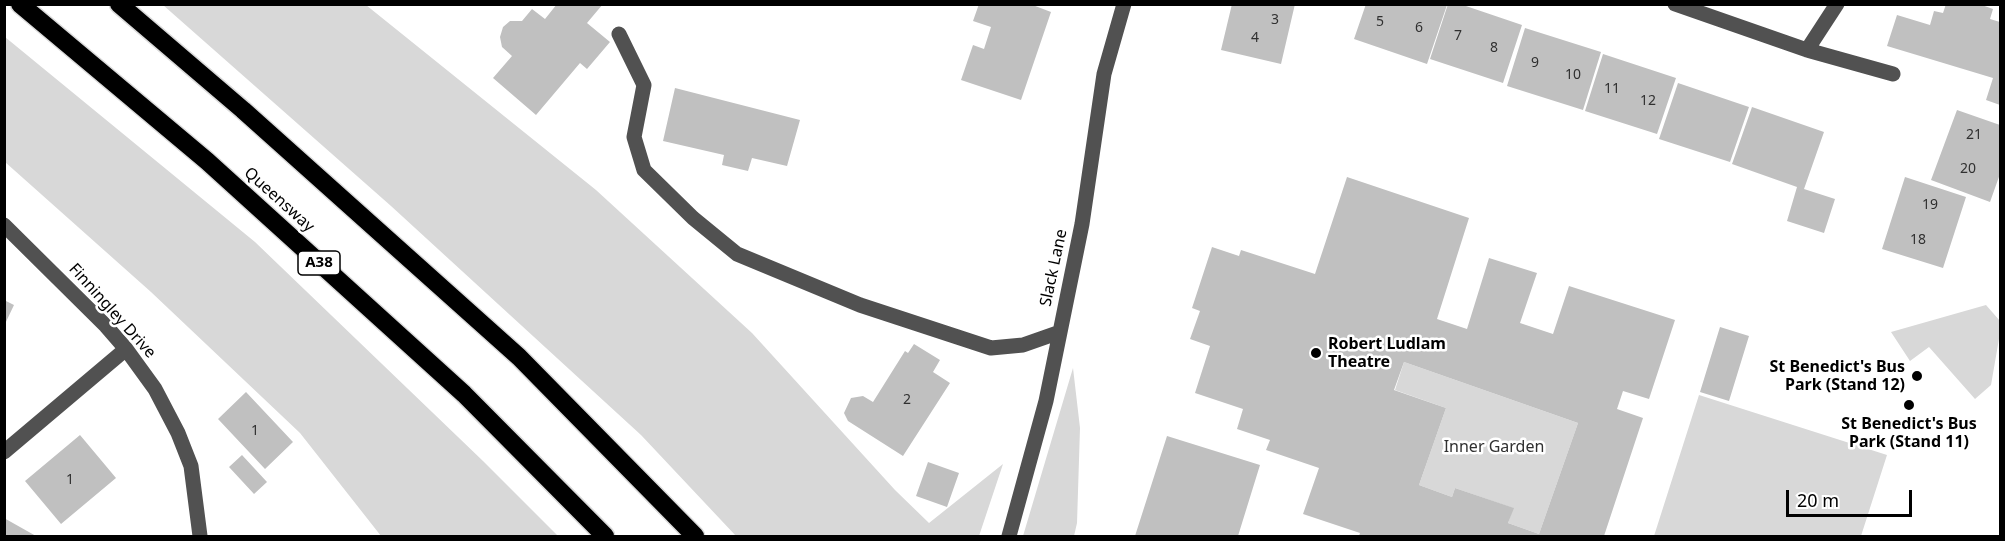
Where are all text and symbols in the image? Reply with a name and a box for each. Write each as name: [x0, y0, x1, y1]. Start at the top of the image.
house number: 3: [1271, 12, 1279, 28]
house number: 5: [1376, 14, 1384, 30]
house number: 6: [1415, 20, 1423, 36]
house number: 7: [1454, 28, 1462, 44]
house number: 4: [1251, 30, 1259, 46]
house number: 8: [1490, 40, 1498, 56]
house number: 9: [1531, 55, 1539, 71]
house number: 10: [1565, 67, 1581, 83]
house number: 11: [1604, 81, 1620, 97]
house number: 12: [1640, 93, 1656, 109]
house number: 21: [1966, 127, 1982, 143]
house number: 20: [1960, 161, 1976, 177]
street label: Queensway: [240, 164, 318, 236]
house number: 19: [1922, 197, 1938, 213]
street label: Slack Lane: [1036, 228, 1072, 308]
house number: 18: [1910, 232, 1926, 248]
road number: A38: [298, 251, 340, 275]
street label: Finningley Drive: [64, 260, 160, 362]
place label: Robert Ludlam Theatre: [1328, 334, 1446, 372]
marker: Robert Ludlam Theatre: [1309, 346, 1323, 360]
place label: St Benedict's Bus Park (Stand 12): [1769, 357, 1905, 395]
marker: St Benedict's Bus Park (Stand 12): [1910, 369, 1924, 383]
house number: 2: [903, 392, 911, 408]
marker: St Benedict's Bus Park (Stand 11): [1902, 398, 1916, 412]
place label: St Benedict's Bus Park (Stand 11): [1841, 414, 1977, 452]
house number: 1: [251, 423, 259, 439]
park label: Inner Garden: [1444, 437, 1544, 457]
house number: 1: [66, 472, 74, 488]
scale bar: [1789, 478, 1915, 516]
text: 20 m: [1797, 488, 1839, 512]

